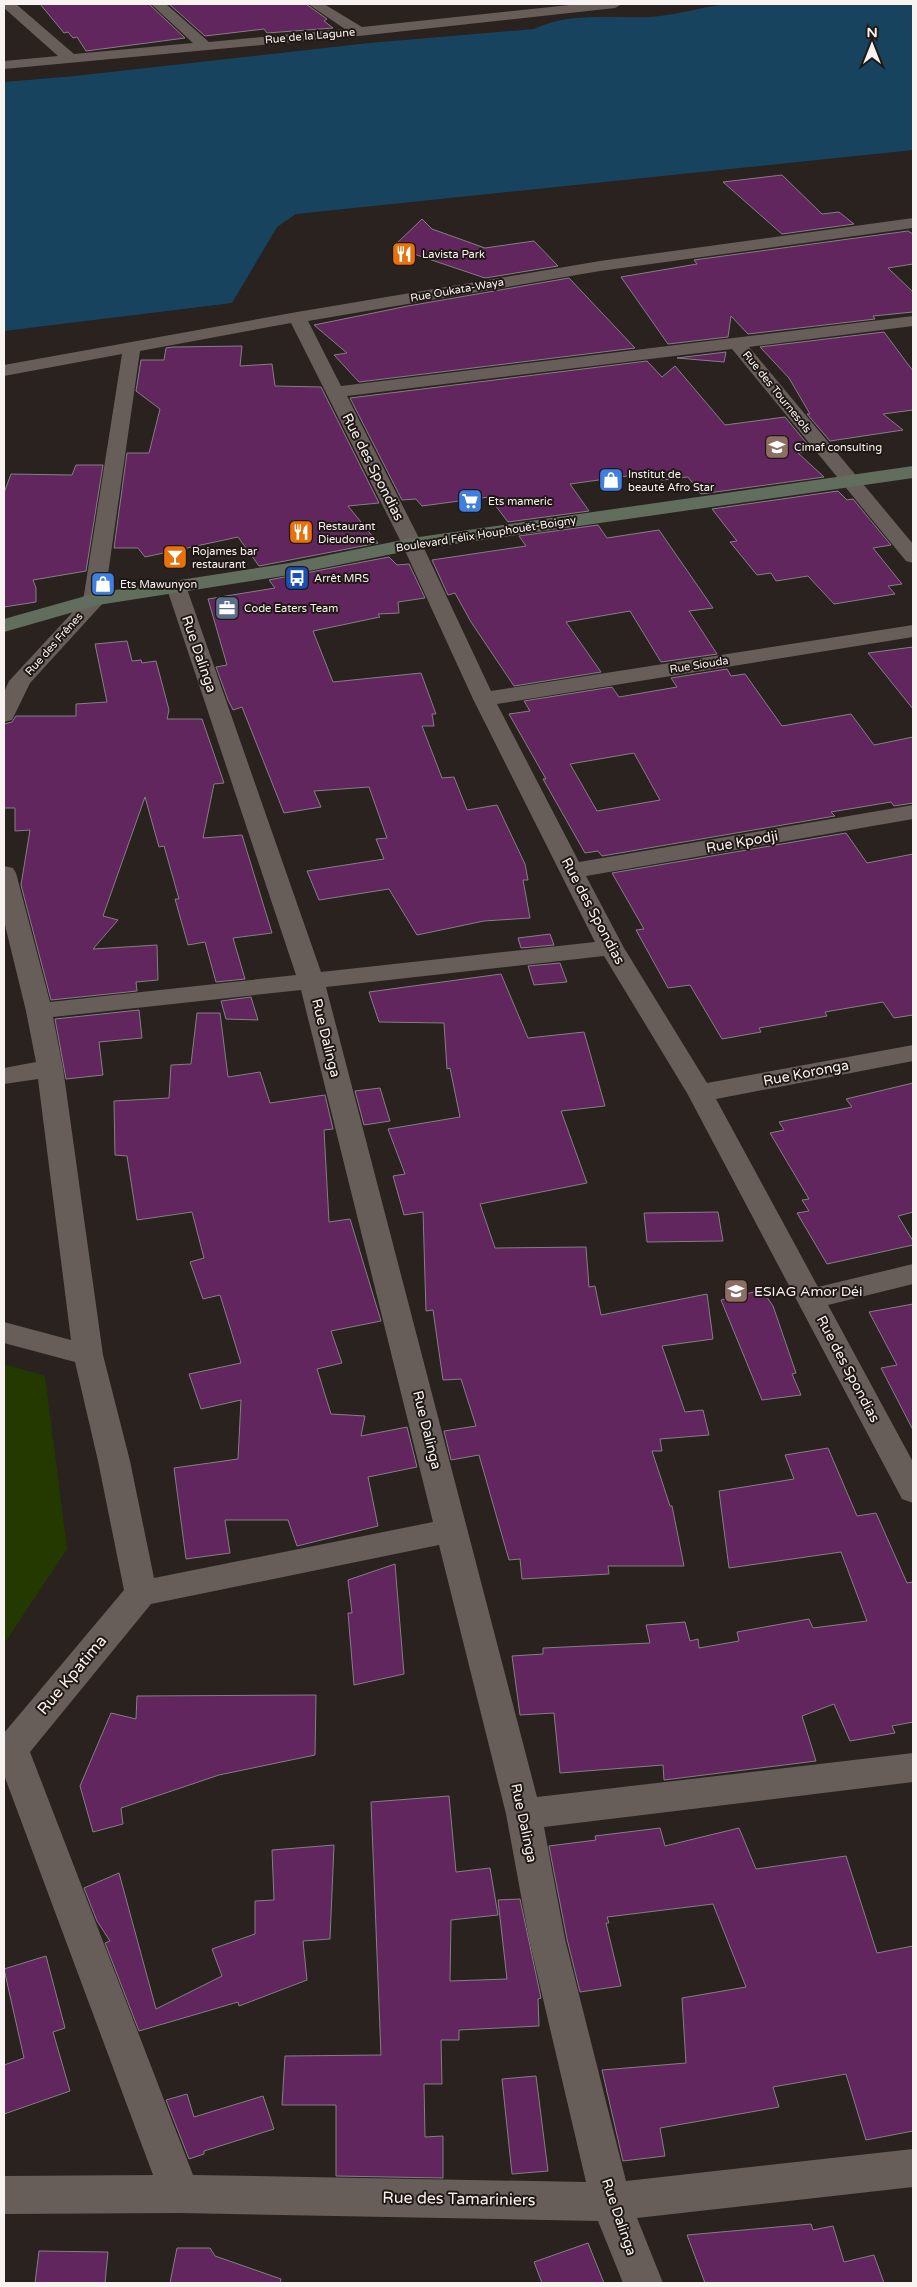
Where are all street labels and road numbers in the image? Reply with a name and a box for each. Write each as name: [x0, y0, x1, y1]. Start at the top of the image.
street label: Rue de la Lagune: [264, 26, 356, 46]
street label: Rue Oukata-Waya: [409, 275, 505, 305]
street label: Rue des Tournesols: [740, 348, 814, 436]
street label: Rue des Spondias: [339, 410, 408, 524]
street label: Boulevard Félix Houphouët-Boigny: [395, 513, 577, 555]
street label: Rue des Frênes: [22, 610, 86, 678]
street label: Rue Dalinga: [178, 613, 220, 695]
street label: Rue Siouda: [669, 654, 729, 676]
street label: Rue Kpodji: [705, 827, 779, 857]
street label: Rue des Spondias: [558, 855, 628, 968]
street label: Rue Dalinga: [308, 997, 344, 1079]
street label: Rue Koronga: [762, 1056, 850, 1090]
street label: Rue des Spondias: [813, 1313, 883, 1426]
street label: Rue Dalinga: [409, 1389, 445, 1471]
street label: Rue Kpatima: [33, 1631, 111, 1719]
street label: Rue Dalinga: [507, 1782, 541, 1864]
street label: Rue Dalinga: [598, 2176, 640, 2258]
street label: Rue des Tamariniers: [382, 2188, 536, 2210]

